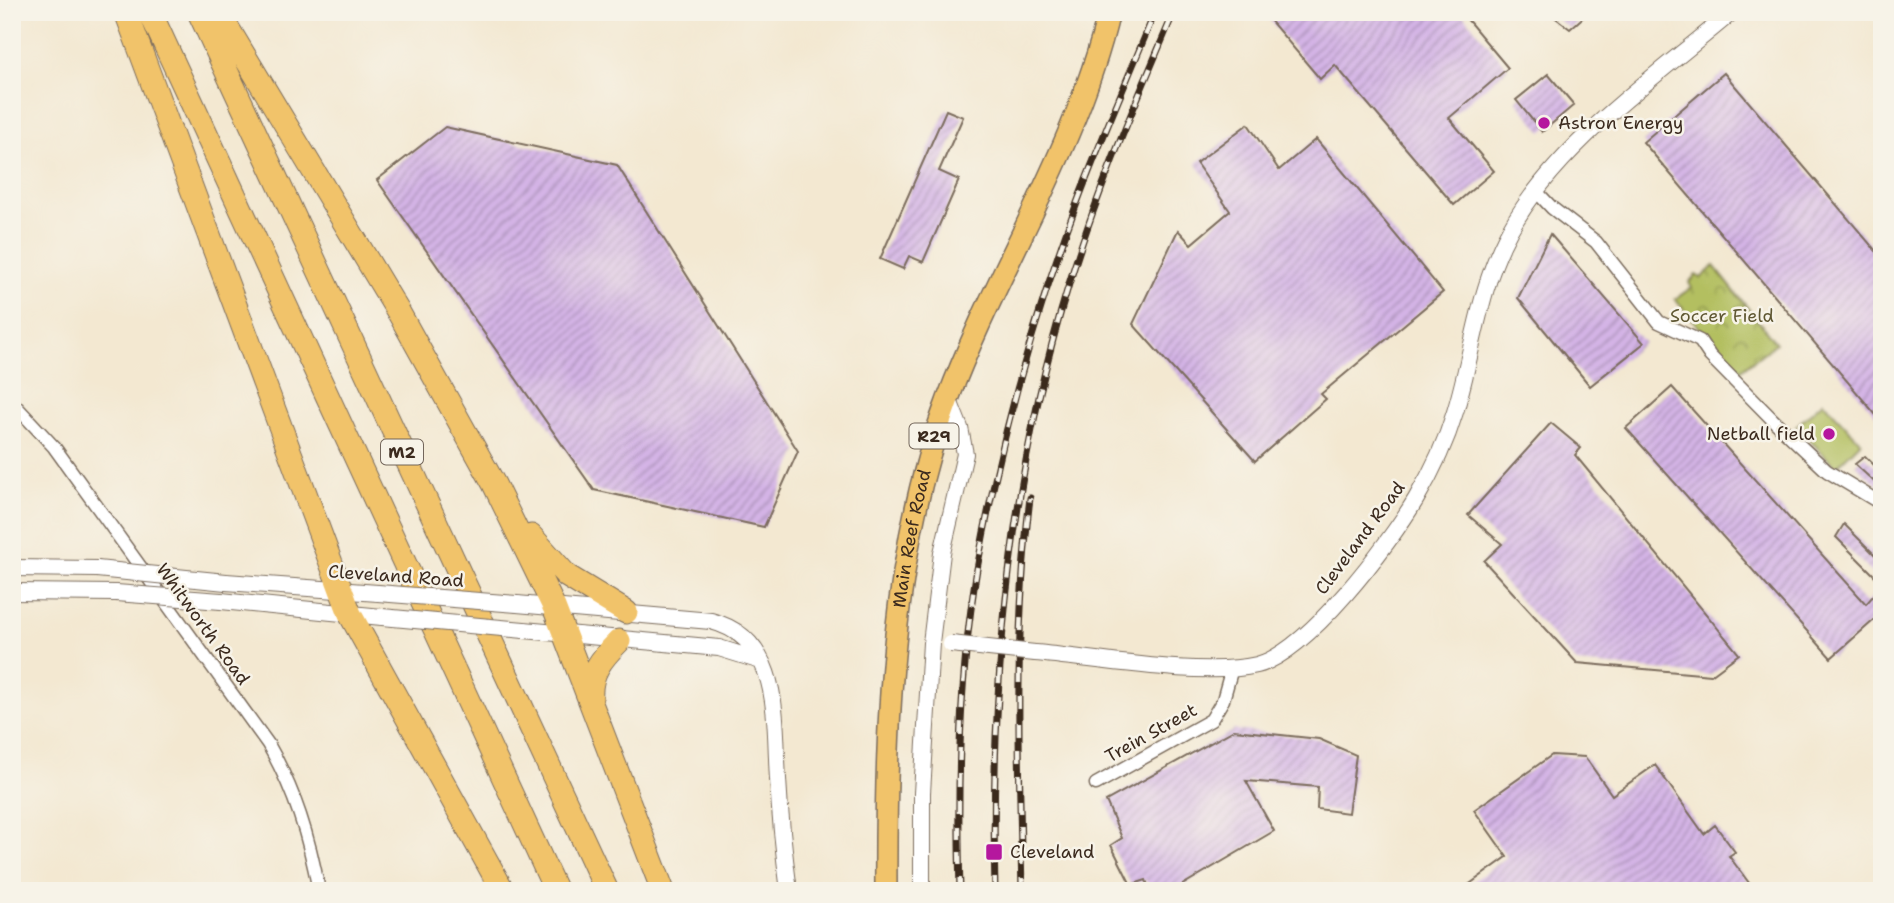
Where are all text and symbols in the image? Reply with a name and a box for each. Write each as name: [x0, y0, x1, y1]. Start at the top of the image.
place label: Astron Energy: [1558, 111, 1683, 135]
marker: Astron Energy: [1536, 115, 1552, 131]
park label: Soccer Field: [1670, 304, 1774, 328]
place label: Netball field: [1707, 422, 1815, 446]
road number: R29: [909, 424, 958, 448]
marker: Netball field: [1821, 426, 1837, 442]
road number: M2: [381, 440, 423, 464]
street label: Main Reef Road: [887, 467, 937, 609]
street label: Cleveland Road: [1310, 477, 1410, 599]
street label: Whitworth Road: [151, 558, 255, 690]
street label: Cleveland Road: [327, 559, 465, 593]
street label: Trein Street: [1101, 698, 1201, 768]
place label: Cleveland: [1010, 840, 1094, 864]
marker: Cleveland: [984, 842, 1004, 862]

